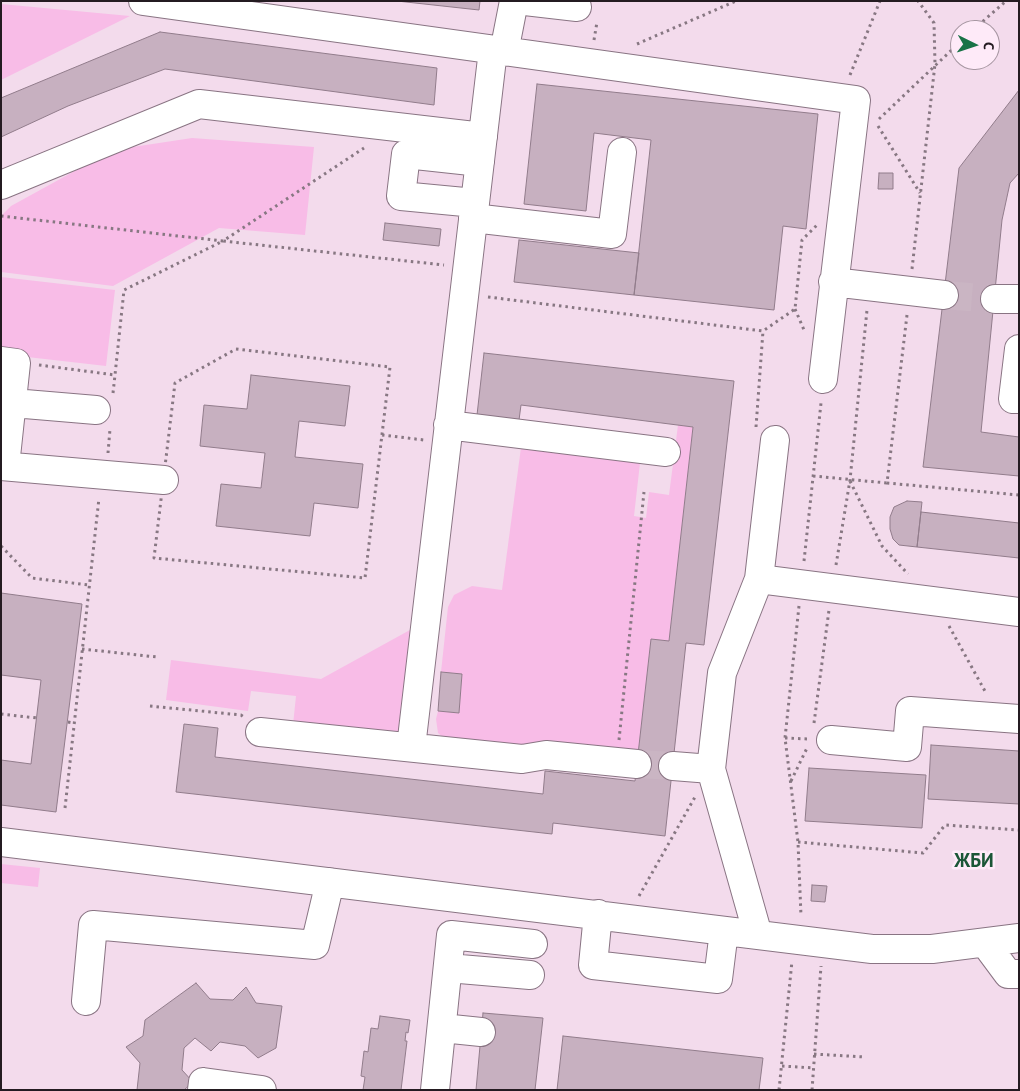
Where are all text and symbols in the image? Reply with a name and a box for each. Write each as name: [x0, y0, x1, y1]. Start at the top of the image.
north arrow: [950, 20, 1000, 70]
text: С: [980, 41, 998, 51]
district label: ЖБИ: [954, 851, 994, 873]

